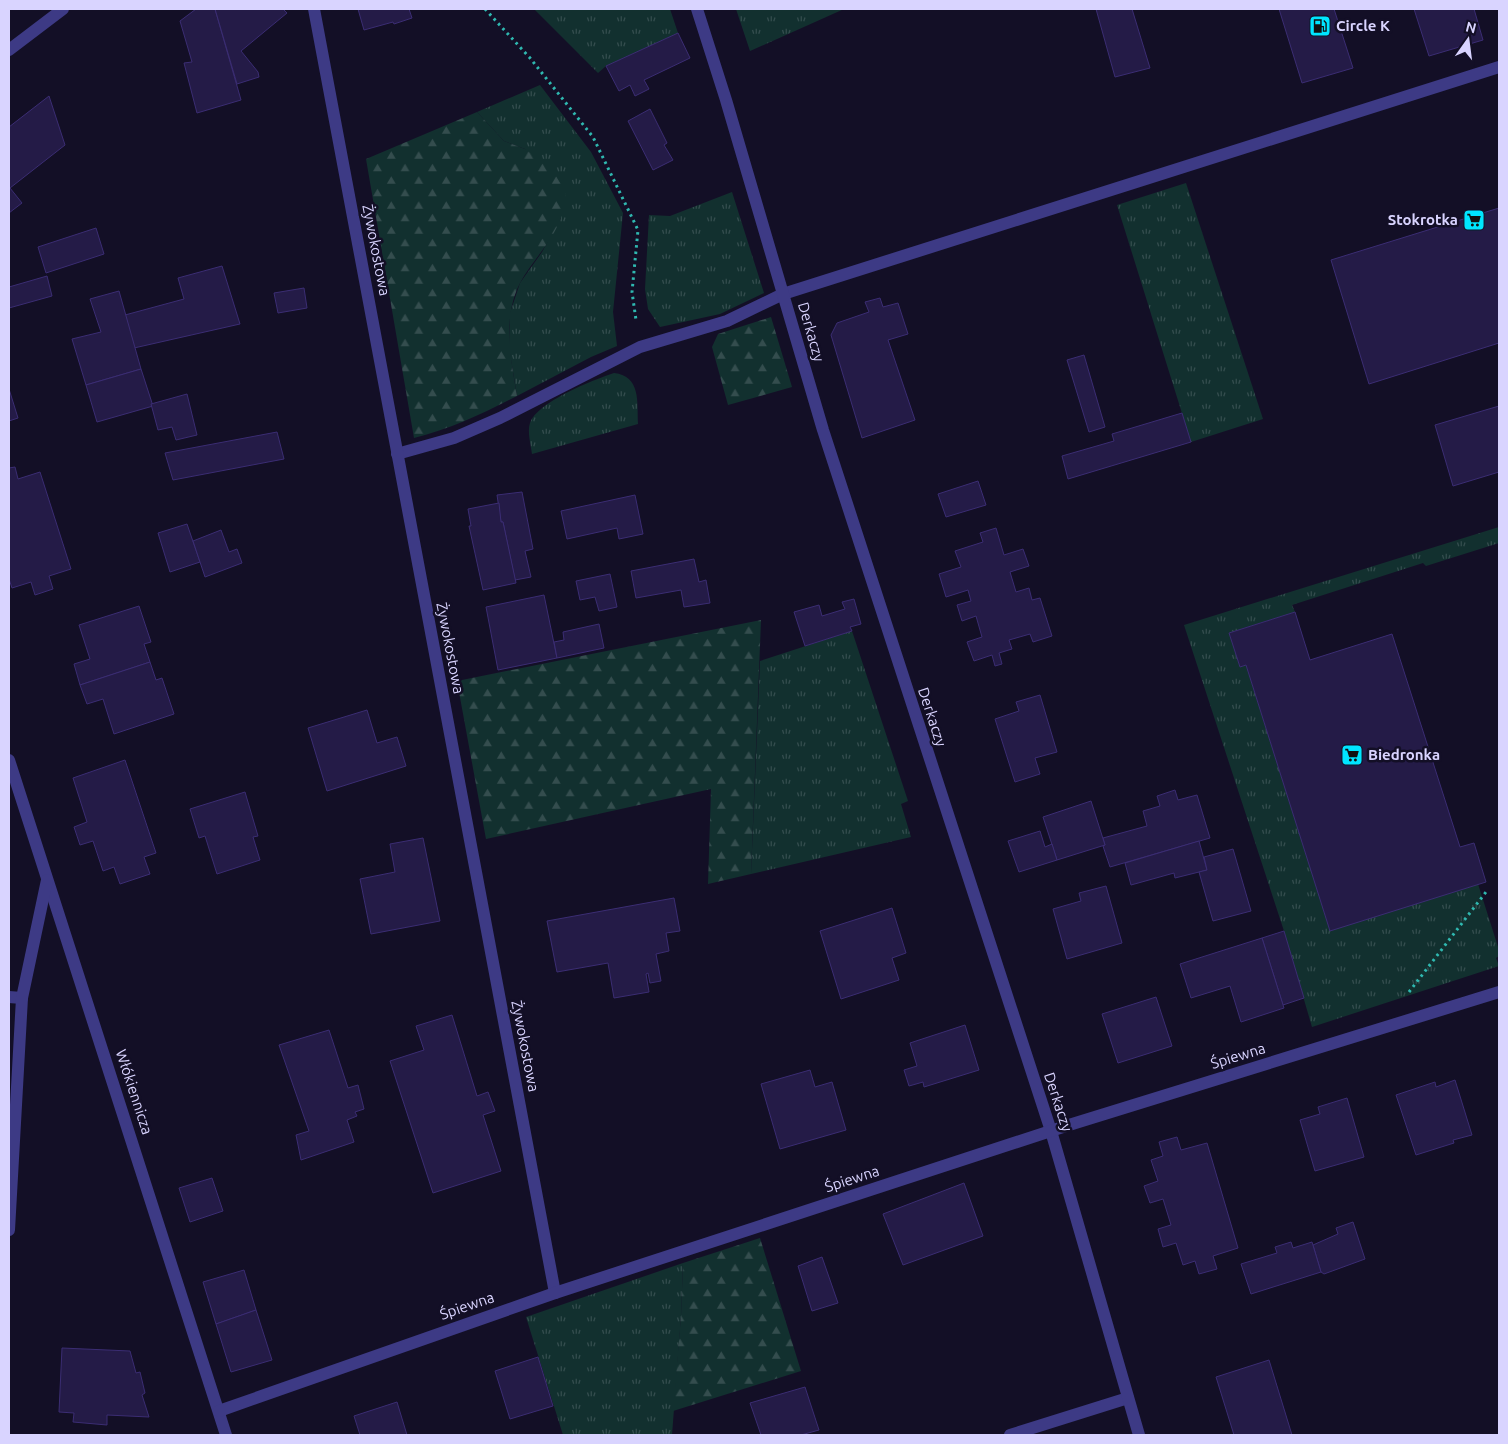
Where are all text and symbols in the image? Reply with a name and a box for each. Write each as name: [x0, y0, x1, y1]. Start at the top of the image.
fuel station icon: Circle K: [1308, 14, 1332, 38]
north arrow: [1443, 15, 1493, 65]
place label: Circle K: [1336, 17, 1390, 34]
text: N: [1464, 18, 1478, 36]
street label: Żywokostowa: [359, 203, 394, 297]
supermarket icon: Stokrotka: [1462, 208, 1486, 232]
place label: Stokrotka: [1388, 211, 1458, 228]
street label: Derkaczy: [795, 300, 828, 364]
street label: Żywokostowa: [433, 601, 468, 695]
street label: Derkaczy: [915, 685, 950, 748]
supermarket icon: Biedronka: [1340, 743, 1364, 767]
place label: Biedronka: [1368, 746, 1440, 763]
street label: Żywokostowa: [508, 999, 543, 1093]
street label: Śpiewna: [1208, 1039, 1267, 1072]
street label: Włókiennicza: [113, 1047, 156, 1137]
street label: Derkaczy: [1041, 1070, 1076, 1133]
street label: Śpiewna: [822, 1162, 881, 1195]
street label: Śpiewna: [437, 1288, 496, 1323]

